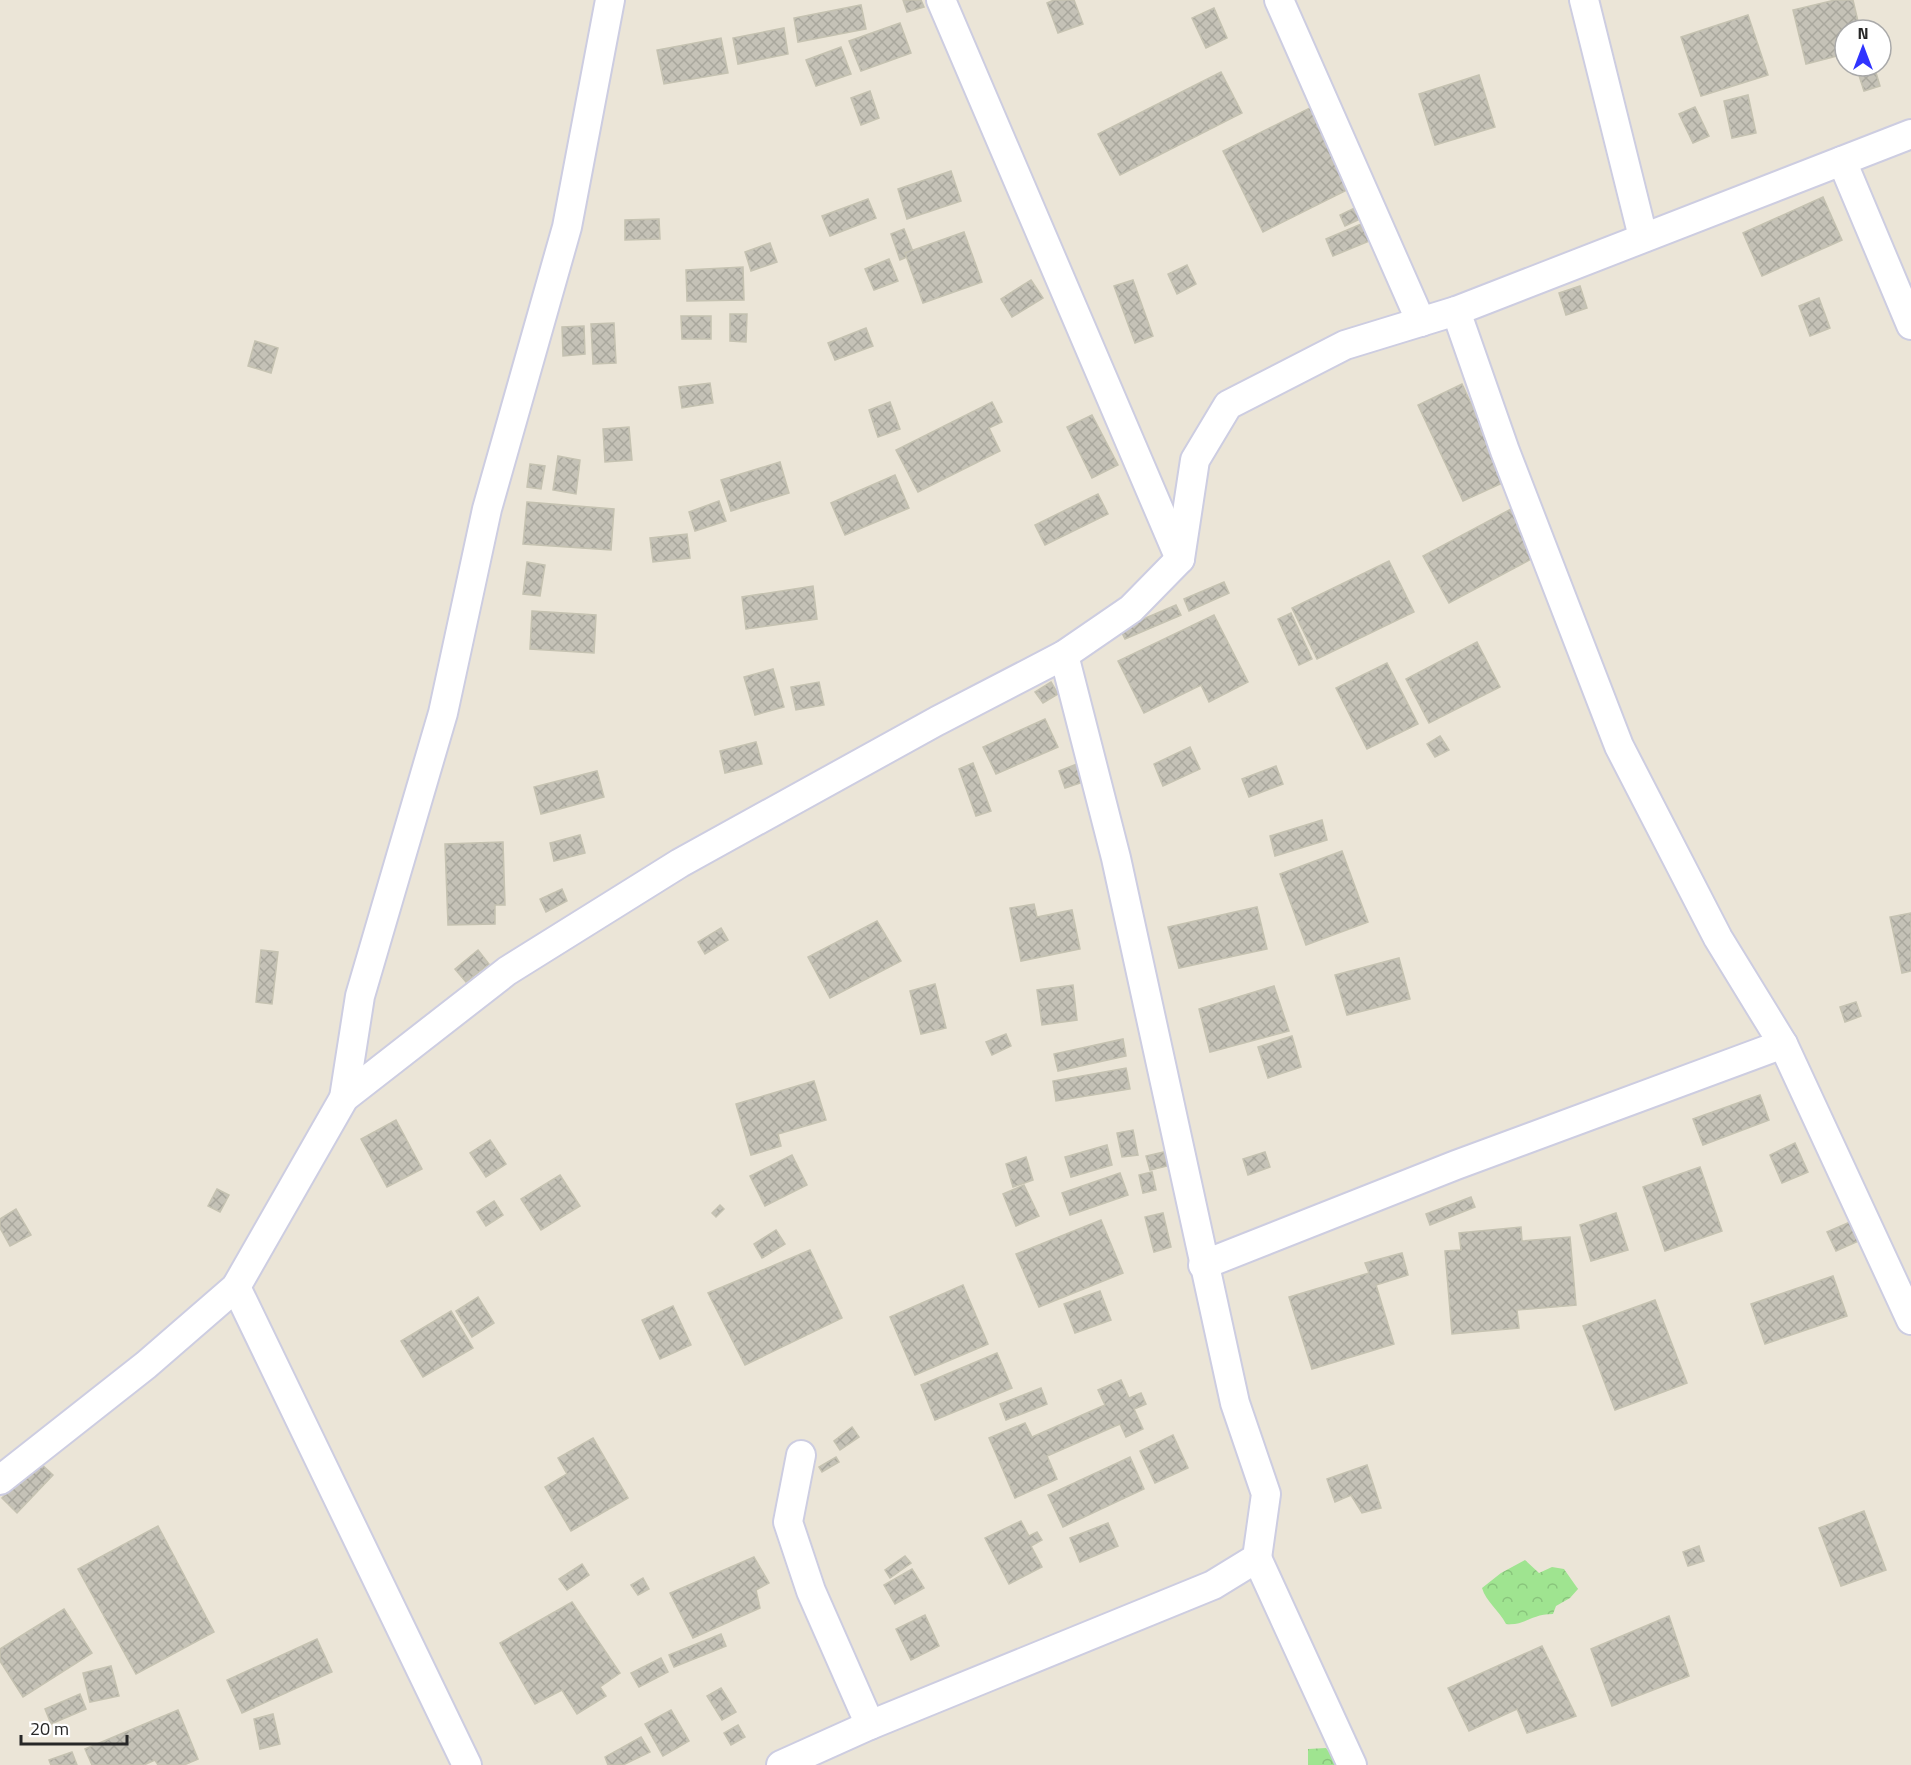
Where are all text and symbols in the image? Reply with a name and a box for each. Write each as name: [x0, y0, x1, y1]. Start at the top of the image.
north arrow: [1833, 18, 1893, 78]
text: N: [1857, 21, 1869, 45]
scale bar: [21, 1708, 128, 1746]
text: 20 m: [30, 1715, 69, 1742]

